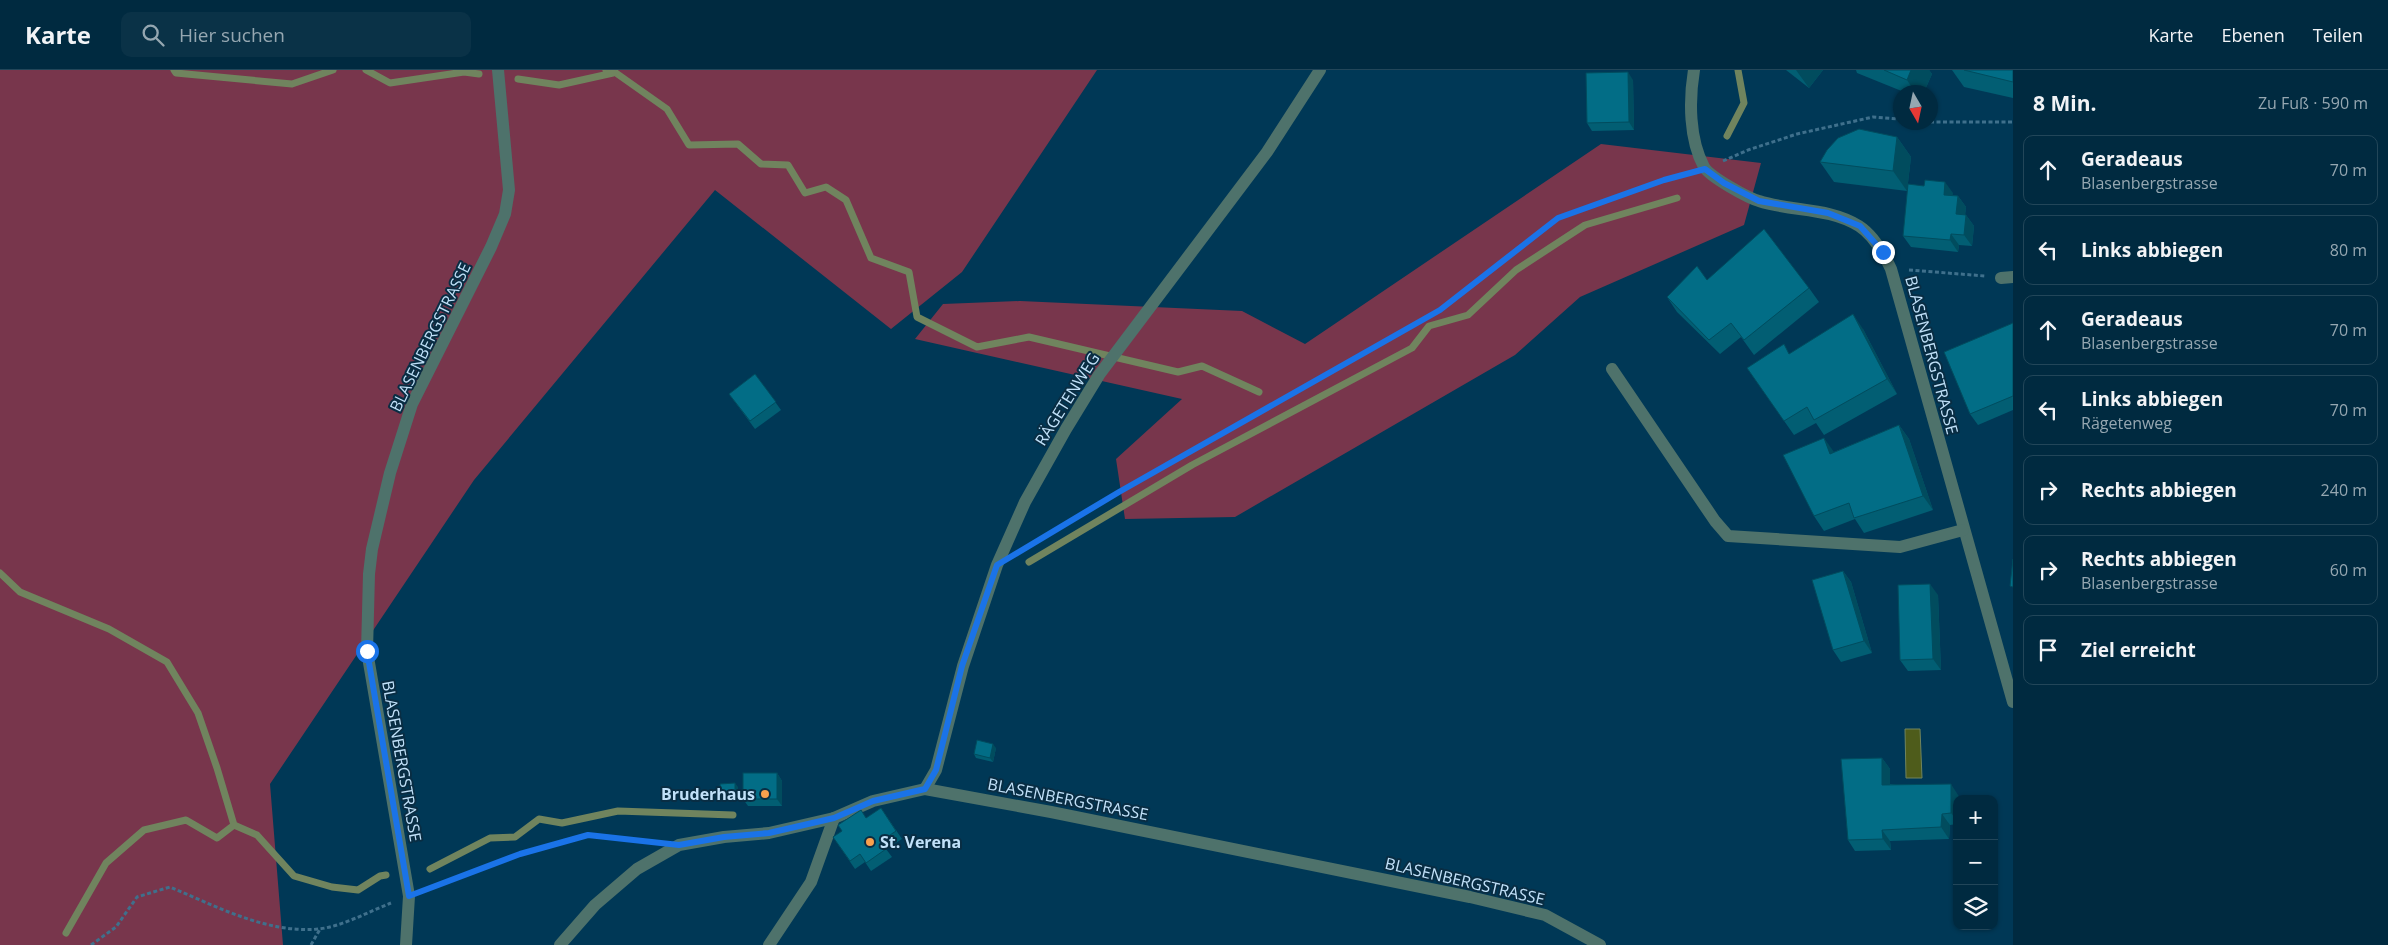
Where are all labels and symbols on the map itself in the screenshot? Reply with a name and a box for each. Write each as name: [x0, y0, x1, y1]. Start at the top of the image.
north arrow: [1893, 85, 1938, 130]
route end: [1872, 241, 1895, 264]
street label: BLASENBERGSTRASSE: [384, 259, 476, 415]
street label: BLASENBERGSTRASSE: [1900, 273, 1964, 437]
street label: RÄGETENWEG: [1030, 348, 1104, 450]
route start: [356, 640, 379, 663]
street label: BLASENBERGSTRASSE: [377, 679, 427, 843]
street label: BLASENBERGSTRASSE: [986, 773, 1150, 825]
place label: Bruderhaus: [661, 783, 755, 805]
marker: Bruderhaus: [759, 788, 771, 800]
place label: St. Verena: [880, 831, 961, 853]
marker: St. Verena: [864, 836, 876, 848]
street label: BLASENBERGSTRASSE: [1383, 852, 1547, 910]

